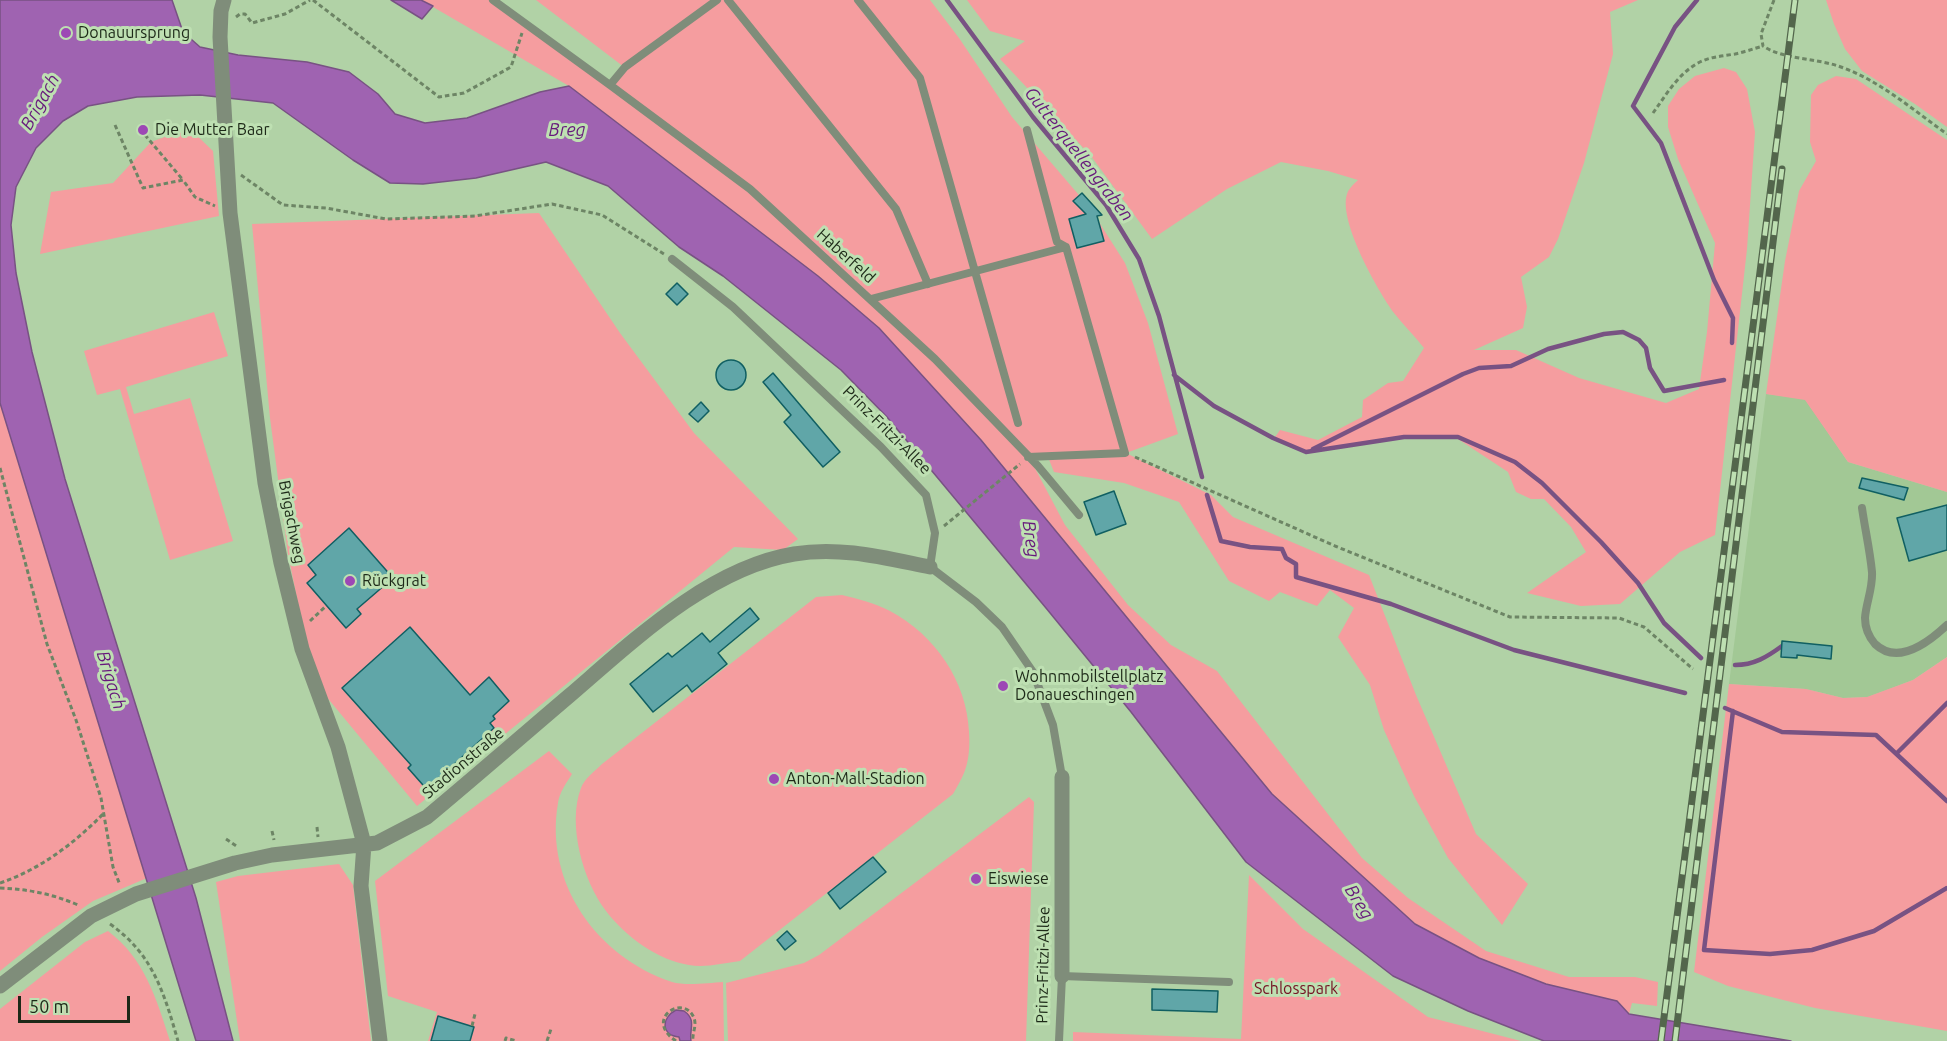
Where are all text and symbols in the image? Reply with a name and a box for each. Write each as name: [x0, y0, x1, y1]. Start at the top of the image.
place label: Donauursprung: [78, 23, 190, 43]
marker: Donauursprung: [59, 26, 73, 40]
water label: Brigach: [16, 70, 64, 134]
water label: Gutterquellengraben: [1020, 83, 1138, 225]
water label: Breg: [549, 119, 585, 141]
place label: Die Mutter Baar: [155, 120, 269, 140]
marker: Die Mutter Baar: [136, 123, 150, 137]
street label: Haberfeld: [813, 225, 879, 287]
street label: Prinz-Fritzi-Allee: [839, 382, 935, 478]
street label: Brigachweg: [275, 479, 309, 565]
water label: Breg: [1018, 519, 1044, 559]
place label: Rückgrat: [362, 571, 426, 591]
marker: Rückgrat: [343, 574, 357, 588]
water label: Brigach: [92, 648, 130, 712]
place label: Wohnmobilstellplatz Donaueschingen: [1015, 667, 1164, 705]
marker: Wohnmobilstellplatz Donaueschingen: [996, 679, 1010, 693]
street label: Stadionstraße: [418, 723, 508, 803]
place label: Anton-Mall-Stadion: [786, 769, 925, 789]
marker: Anton-Mall-Stadion: [767, 772, 781, 786]
place label: Eiswiese: [988, 869, 1049, 889]
marker: Eiswiese: [969, 872, 983, 886]
water label: Breg: [1340, 881, 1378, 923]
street label: Prinz-Fritzi-Allee: [1032, 906, 1054, 1024]
park label: Schlosspark: [1254, 979, 1338, 999]
scale bar: [21, 984, 134, 1022]
text: 50 m: [29, 996, 69, 1016]

